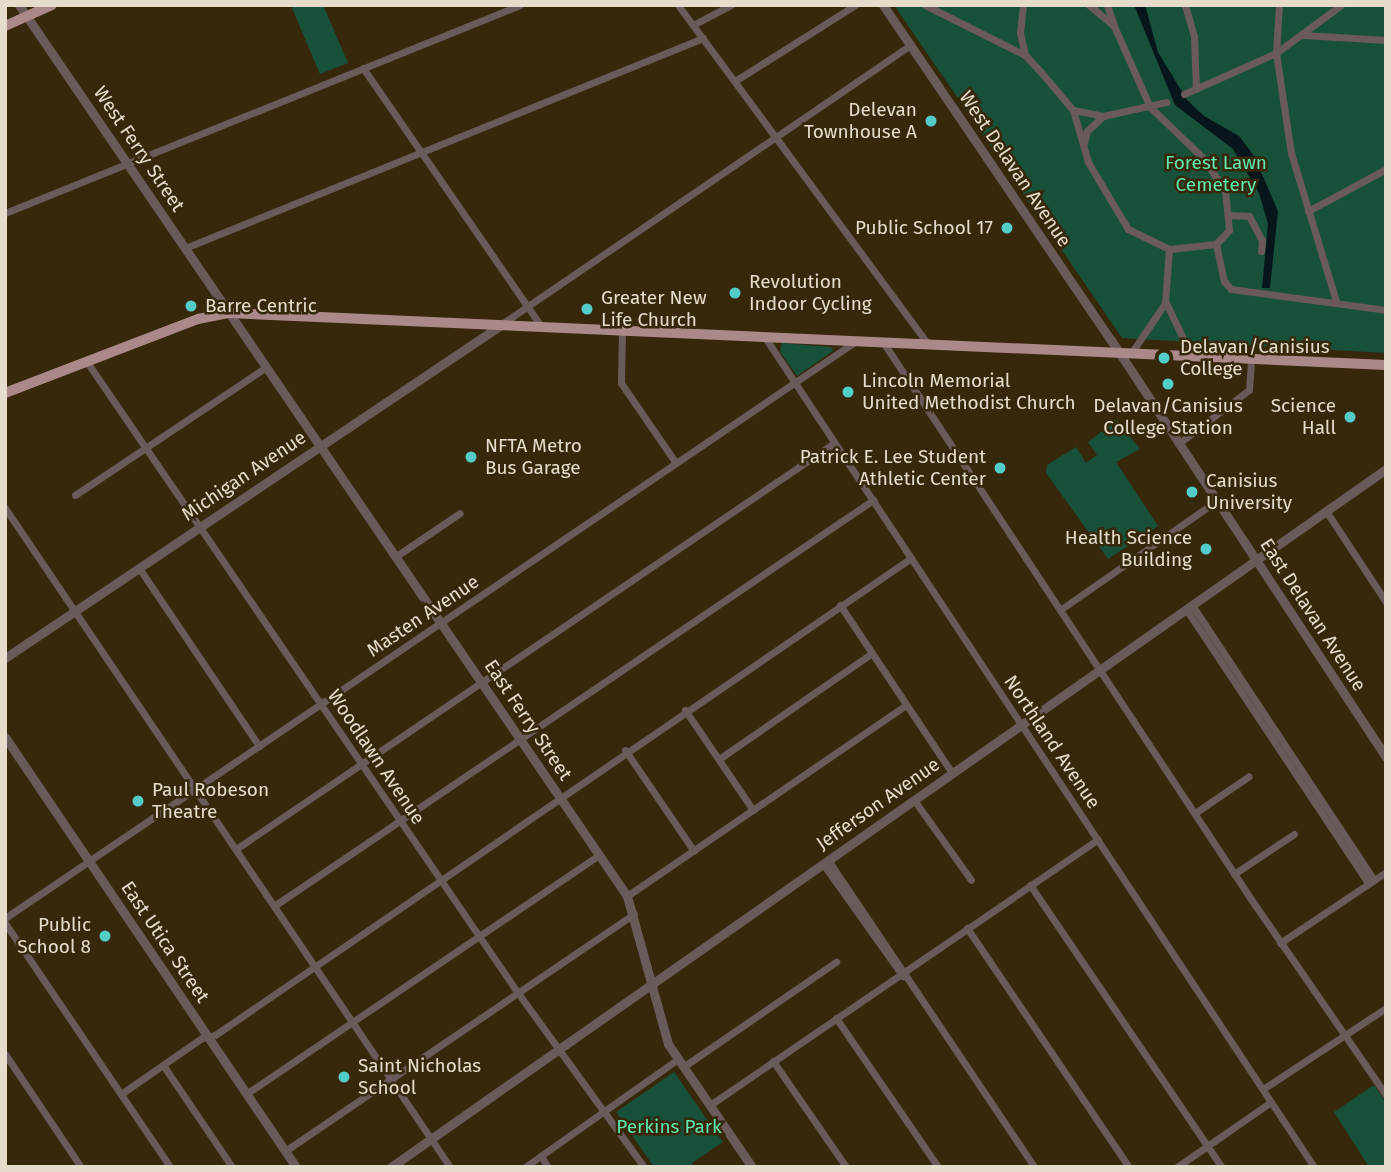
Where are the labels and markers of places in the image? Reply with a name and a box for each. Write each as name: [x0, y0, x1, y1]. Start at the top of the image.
place label: Delevan Townhouse A: [804, 99, 917, 143]
marker: Delevan Townhouse A: [923, 113, 939, 129]
place label: Public School 17: [855, 217, 993, 239]
marker: Public School 17: [999, 220, 1015, 236]
place label: Revolution Indoor Cycling: [749, 271, 872, 315]
marker: Revolution Indoor Cycling: [727, 285, 743, 301]
place label: Greater New Life Church: [601, 287, 707, 331]
place label: Barre Centric: [205, 295, 317, 317]
marker: Barre Centric: [183, 298, 199, 314]
marker: Greater New Life Church: [579, 301, 595, 317]
place label: Delavan/Canisius College: [1180, 336, 1330, 380]
marker: Delavan/Canisius College: [1154, 348, 1174, 368]
place label: Lincoln Memorial United Methodist Church: [862, 370, 1076, 414]
marker: Delavan/Canisius College Station: [1160, 376, 1176, 392]
marker: Lincoln Memorial United Methodist Church: [840, 384, 856, 400]
place label: Delavan/Canisius College Station: [1093, 395, 1243, 439]
place label: Science Hall: [1271, 395, 1336, 439]
marker: Science Hall: [1342, 409, 1358, 425]
place label: NFTA Metro Bus Garage: [485, 435, 582, 479]
place label: Patrick E. Lee Student Athletic Center: [800, 446, 986, 490]
marker: NFTA Metro Bus Garage: [463, 449, 479, 465]
marker: Patrick E. Lee Student Athletic Center: [992, 460, 1008, 476]
place label: Canisius University: [1206, 470, 1292, 514]
marker: Canisius University: [1184, 484, 1200, 500]
place label: Health Science Building: [1065, 527, 1192, 571]
marker: Health Science Building: [1198, 541, 1214, 557]
place label: Paul Robeson Theatre: [152, 779, 269, 823]
marker: Paul Robeson Theatre: [130, 793, 146, 809]
place label: Public School 8: [17, 914, 91, 958]
marker: Public School 8: [97, 928, 113, 944]
place label: Saint Nicholas School: [358, 1055, 481, 1099]
marker: Saint Nicholas School: [336, 1069, 352, 1085]

